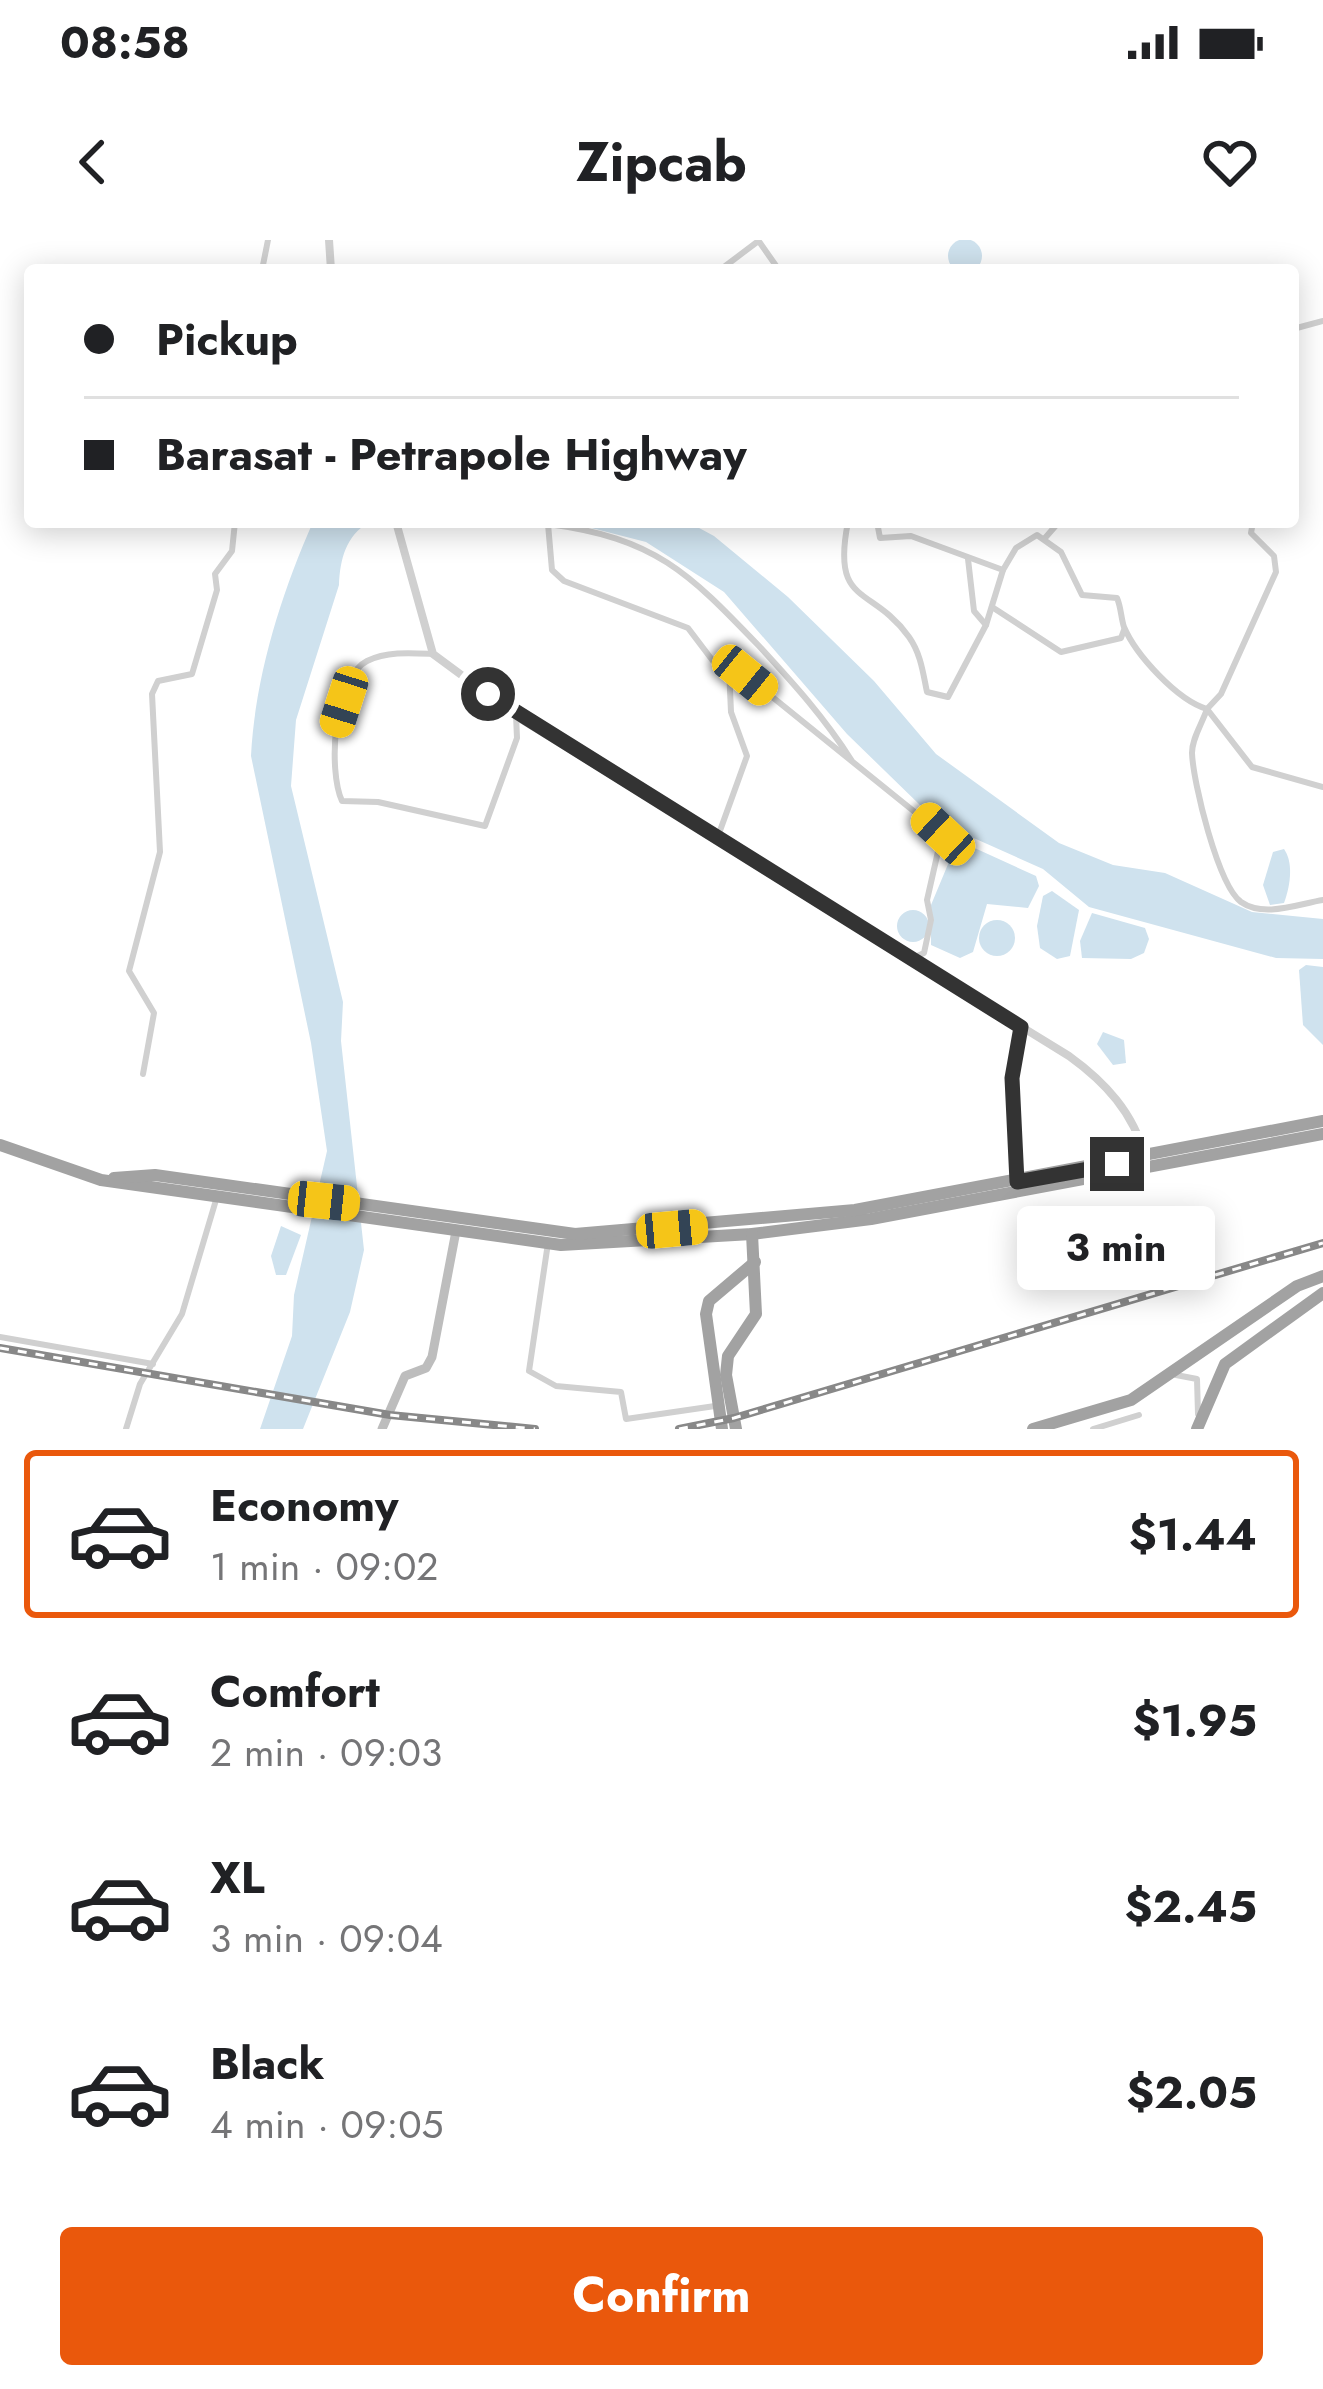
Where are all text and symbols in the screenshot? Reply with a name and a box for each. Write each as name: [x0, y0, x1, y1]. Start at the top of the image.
text: 08:58: [60, 10, 190, 75]
text: Zipcab: [576, 123, 747, 201]
icon: back: [60, 129, 126, 195]
icon: heart: [1197, 129, 1263, 195]
text: Pickup: [156, 307, 298, 372]
text: Barasat - Petrapole Highway: [156, 422, 747, 487]
car: [706, 638, 784, 712]
car: [316, 662, 372, 742]
route start: [461, 667, 515, 721]
car: [904, 796, 982, 872]
route end: [1090, 1137, 1144, 1191]
car: [286, 1179, 362, 1223]
callout: 3 min: [1018, 1206, 1216, 1290]
car: [635, 1208, 709, 1250]
text: 3 min: [1065, 1219, 1167, 1276]
text: Economy: [210, 1473, 398, 1538]
icon: car: [66, 1480, 174, 1588]
text: $1.44: [1129, 1502, 1257, 1567]
text: 1 min · 09:02: [210, 1538, 439, 1595]
text: Comfort: [210, 1659, 380, 1724]
icon: car: [66, 1666, 174, 1774]
text: $1.95: [1132, 1688, 1257, 1753]
text: 2 min · 09:03: [210, 1724, 442, 1781]
text: XL: [210, 1845, 265, 1910]
icon: car: [66, 1852, 174, 1960]
text: $2.45: [1125, 1874, 1257, 1939]
text: 3 min · 09:04: [210, 1910, 443, 1967]
text: Black: [210, 2031, 324, 2096]
icon: car: [66, 2038, 174, 2146]
text: $2.05: [1126, 2060, 1257, 2125]
text: 4 min · 09:05: [210, 2096, 444, 2153]
button: Confirm: [60, 2227, 1263, 2365]

